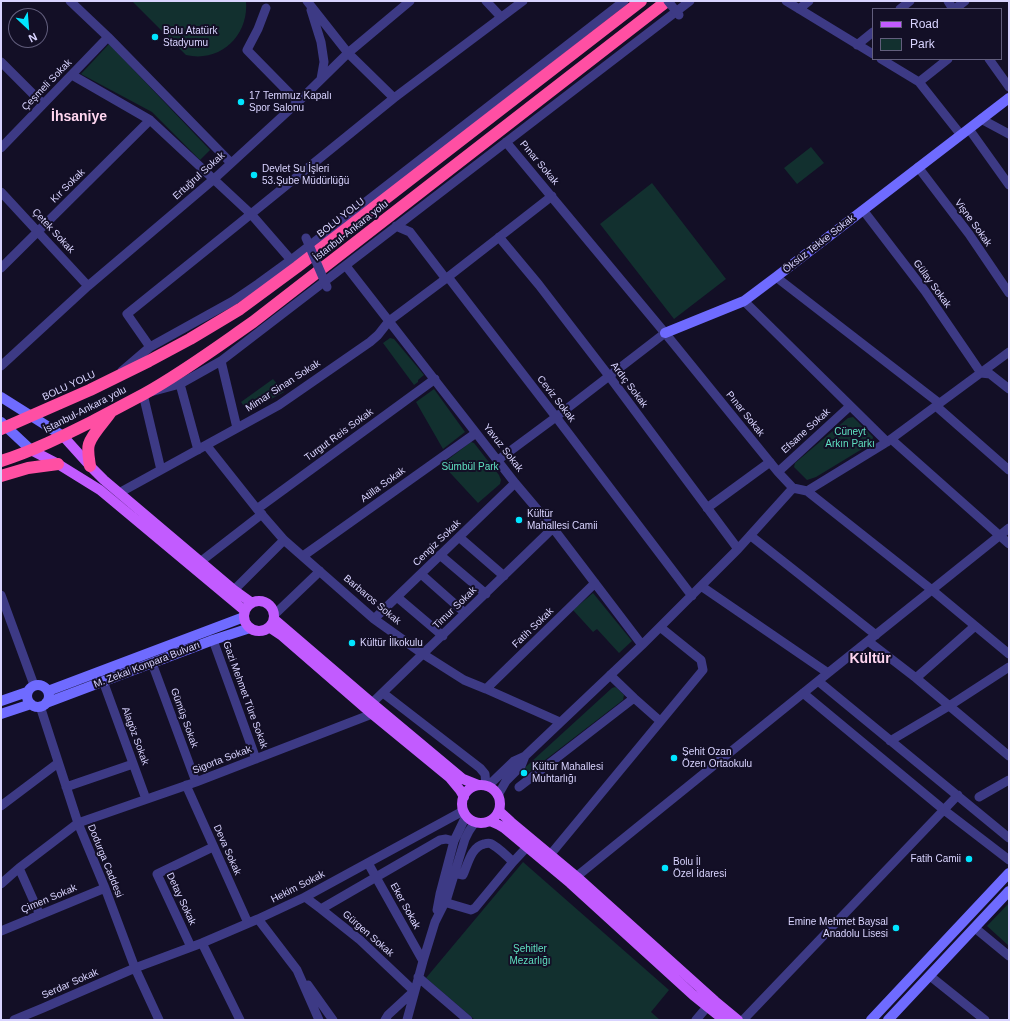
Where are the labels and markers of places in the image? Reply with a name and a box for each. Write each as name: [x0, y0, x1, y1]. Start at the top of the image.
place label: Bolu Atatürk Stadyumu: [163, 25, 217, 48]
marker: Bolu Atatürk Stadyumu: [150, 32, 160, 42]
place label: 17 Temmuz Kapalı Spor Salonu: [249, 90, 332, 114]
marker: 17 Temmuz Kapalı Spor Salonu: [236, 97, 246, 107]
place label: Devlet Su İşleri 53.Şube Müdürlüğü: [262, 163, 349, 186]
marker: Devlet Su İşleri 53.Şube Müdürlüğü: [249, 170, 259, 180]
place label: Kültür Mahallesi Camii: [527, 508, 598, 532]
marker: Kültür Mahallesi Camii: [514, 515, 524, 525]
place label: Kültür İlkokulu: [360, 637, 423, 649]
marker: Kültür İlkokulu: [347, 638, 357, 648]
place label: Şehit Ozan Özen Ortaokulu: [682, 746, 752, 770]
marker: Şehit Ozan Özen Ortaokulu: [669, 753, 679, 763]
place label: Kültür Mahallesi Muhtarlığı: [532, 761, 603, 784]
marker: Kültür Mahallesi Muhtarlığı: [519, 768, 529, 778]
place label: Fatih Camii: [910, 853, 961, 865]
marker: Fatih Camii: [964, 854, 974, 864]
place label: Bolu İl Özel İdaresi: [673, 856, 726, 880]
marker: Bolu İl Özel İdaresi: [660, 863, 670, 873]
place label: Emine Mehmet Baysal Anadolu Lisesi: [788, 916, 888, 940]
marker: Emine Mehmet Baysal Anadolu Lisesi: [891, 923, 901, 933]

